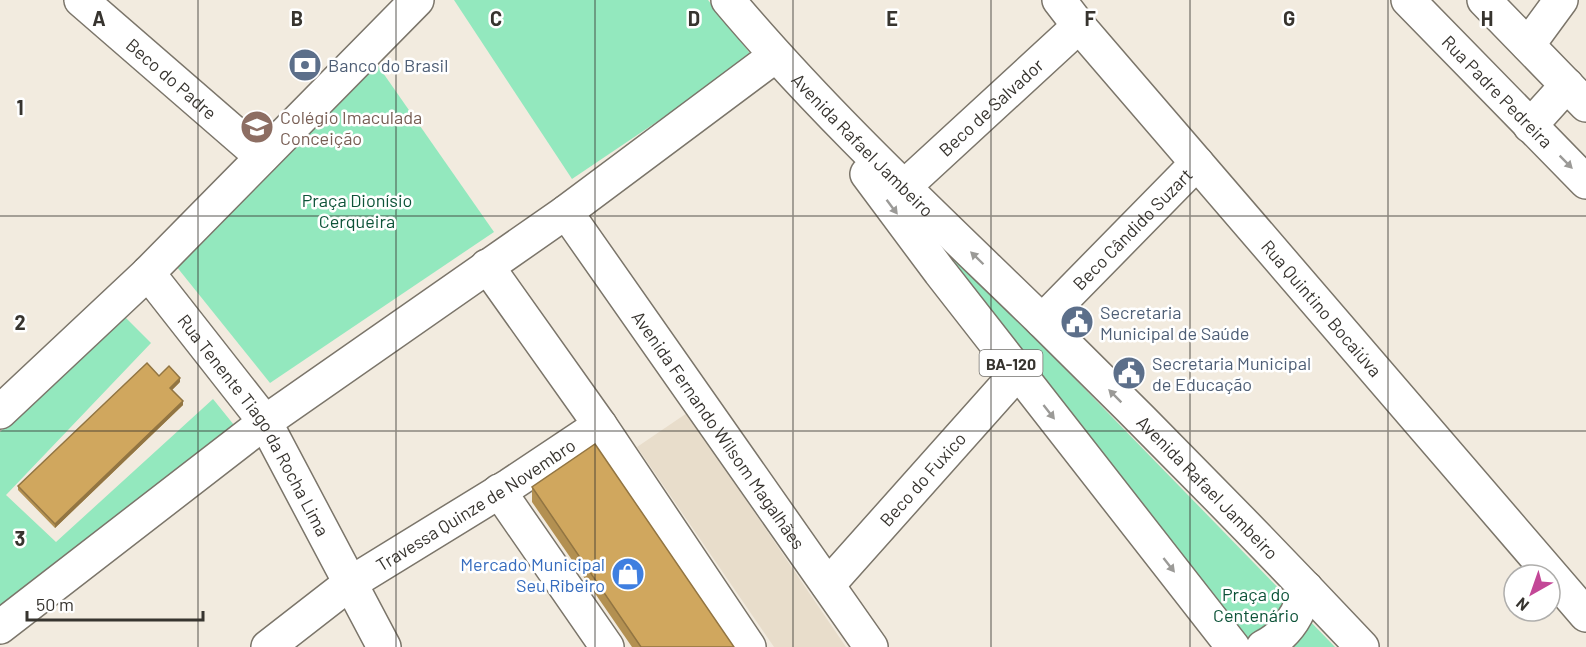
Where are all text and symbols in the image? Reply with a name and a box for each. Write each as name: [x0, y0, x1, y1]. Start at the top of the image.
text: A: [92, 6, 106, 30]
text: B: [291, 6, 303, 30]
text: C: [490, 6, 502, 30]
text: D: [688, 6, 700, 30]
text: E: [886, 6, 898, 30]
text: F: [1084, 6, 1096, 30]
text: G: [1283, 6, 1295, 30]
text: H: [1481, 6, 1493, 30]
street label: Rua Padre Pedreira: [1438, 31, 1557, 152]
street label: Beco do Padre: [122, 33, 221, 124]
bank icon: Banco do Brasil: [287, 47, 323, 83]
street label: Beco de Salvador: [934, 53, 1048, 161]
place label: Banco do Brasil: [328, 54, 448, 76]
street label: Avenida Rafael Jambeiro: [787, 69, 938, 221]
text: 1: [16, 95, 24, 119]
place label: Colégio Imaculada Conceição: [280, 106, 422, 149]
school or university icon: Colégio Imaculada Conceição: [239, 109, 275, 145]
one-way arrow: [1559, 155, 1573, 169]
street label: Beco Cândido Suzart: [1068, 164, 1197, 294]
park label: Praça Dionísio Cerqueira: [302, 189, 412, 232]
one-way arrow: [885, 200, 897, 215]
street label: Rua Quintino Bocaiúva: [1257, 235, 1387, 381]
one-way arrow: [970, 252, 984, 266]
place label: Secretaria Municipal de Saúde: [1100, 301, 1249, 344]
public building icon: Secretaria Municipal de Saúde: [1059, 304, 1095, 340]
street label: Avenida Fernando Wilsom Magalhães: [628, 306, 810, 553]
text: 2: [14, 310, 26, 334]
street label: Rua Tenente Tiago da Rocha Lima: [173, 310, 334, 540]
road number: BA-120: [980, 350, 1042, 376]
place label: Secretaria Municipal de Educação: [1152, 352, 1311, 395]
public building icon: Secretaria Municipal de Educação: [1111, 355, 1147, 391]
one-way arrow: [1109, 389, 1123, 403]
one-way arrow: [1042, 404, 1054, 419]
street label: Avenida Rafael Jambeiro: [1132, 411, 1283, 564]
street label: Beco do Fuxico: [875, 427, 970, 531]
street label: Travessa Quinze de Novembro: [372, 434, 579, 576]
text: 3: [15, 526, 25, 550]
place label: Mercado Municipal Seu Ribeiro: [460, 553, 605, 596]
shop icon: Mercado Municipal Seu Ribeiro: [610, 556, 646, 592]
one-way arrow: [1162, 558, 1174, 573]
north arrow: [1502, 563, 1562, 623]
park label: Praça do Centenário: [1213, 583, 1299, 626]
scale bar: [27, 584, 202, 622]
text: 50 m: [36, 593, 74, 615]
text: N: [1512, 594, 1532, 616]

